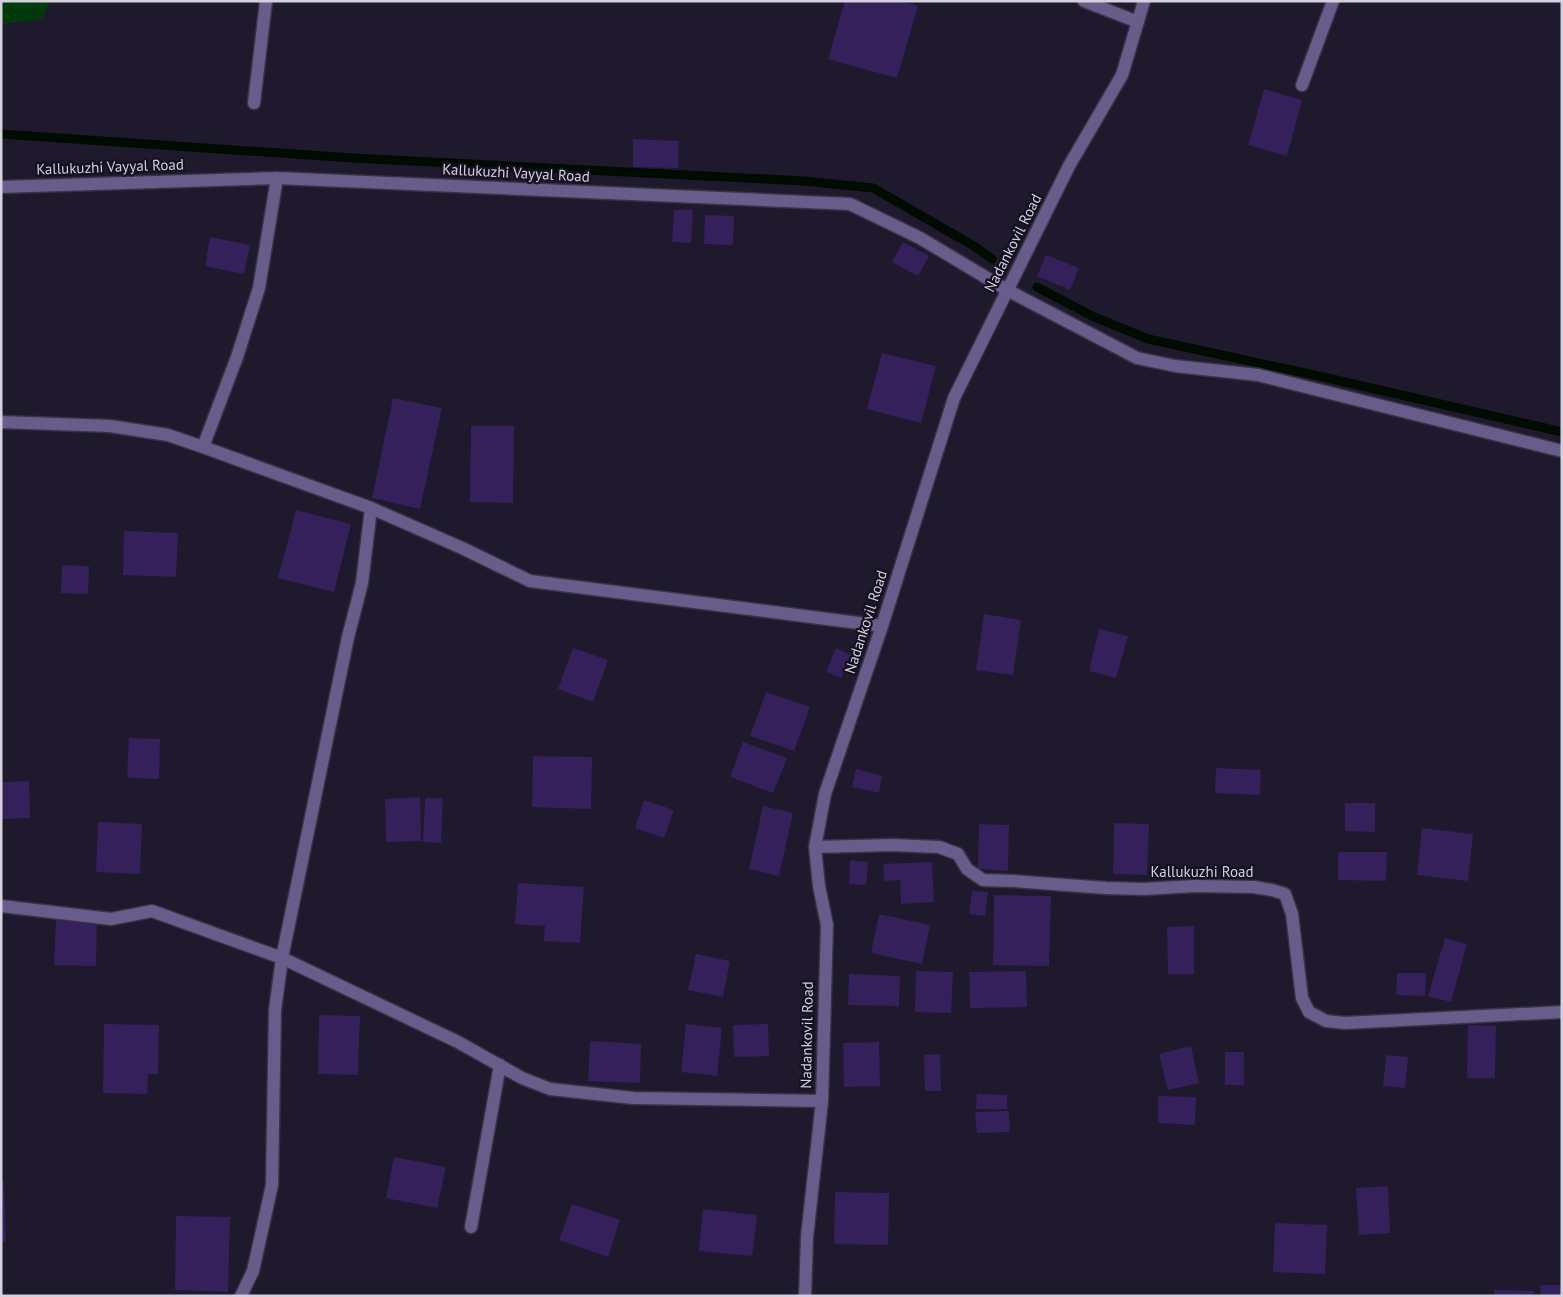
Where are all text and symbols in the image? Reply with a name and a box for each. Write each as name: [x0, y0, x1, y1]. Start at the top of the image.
street label: Kallukuzhi Vayyal Road: [36, 154, 184, 179]
street label: Kallukuzhi Vayyal Road: [442, 159, 590, 186]
street label: Nadankovil Road: [980, 191, 1045, 295]
street label: Nadankovil Road: [840, 568, 891, 676]
street label: Kallukuzhi Road: [1151, 862, 1253, 881]
street label: Nadankovil Road: [796, 981, 817, 1089]

